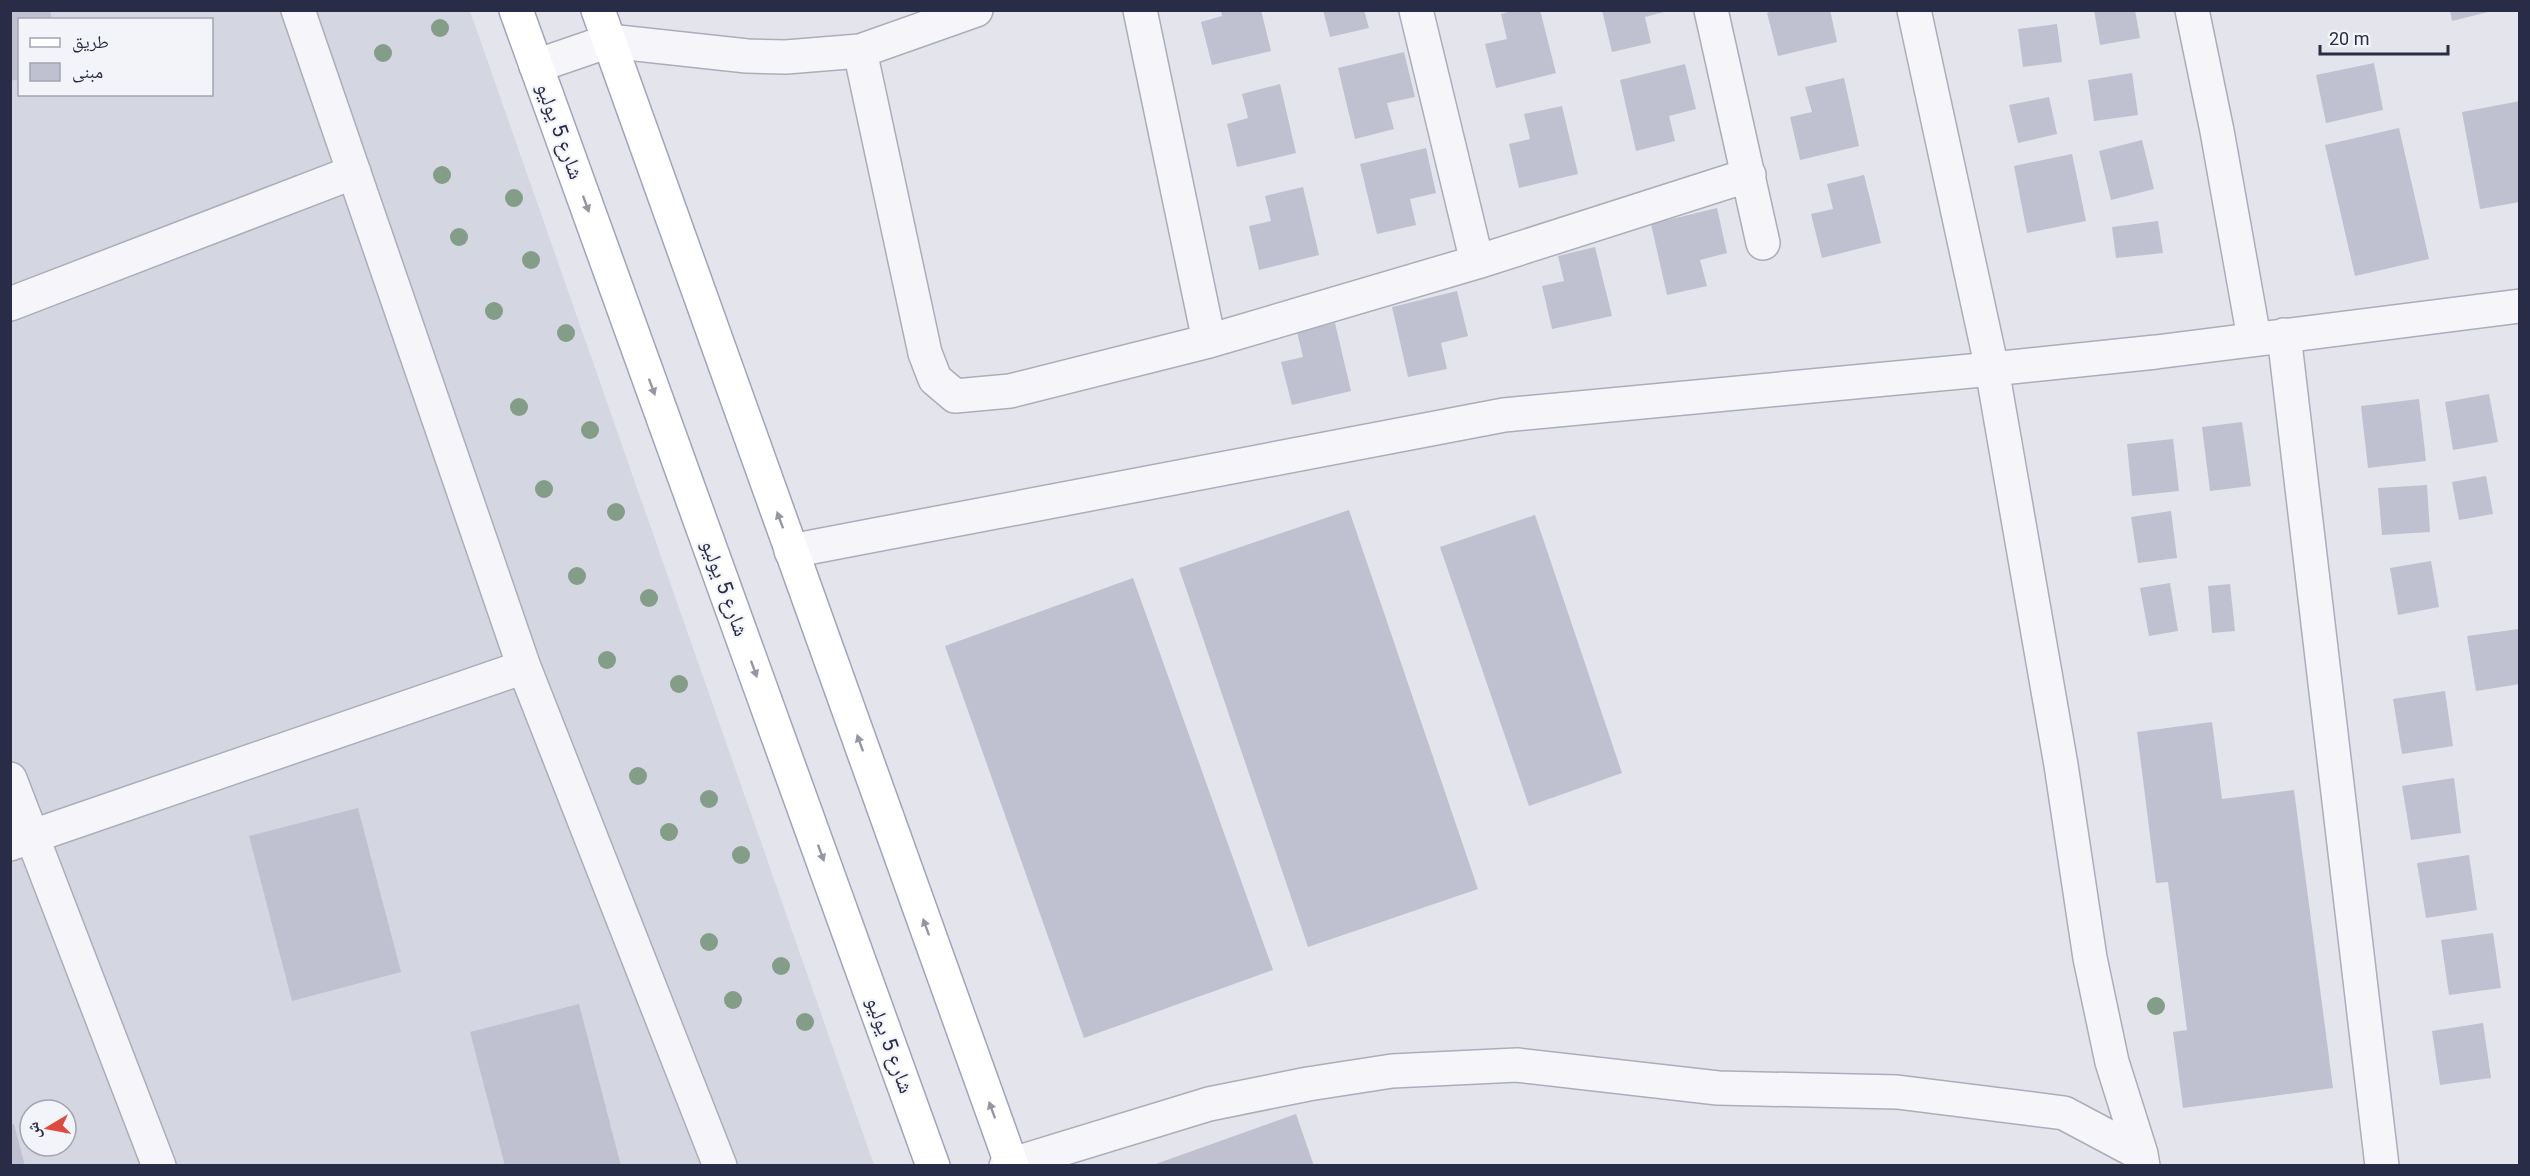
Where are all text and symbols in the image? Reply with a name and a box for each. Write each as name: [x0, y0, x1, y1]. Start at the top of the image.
legend: [18, 18, 213, 96]
scale bar: [2320, 18, 2448, 56]
text: 20 m: [2329, 28, 2369, 49]
text: طريق: [72, 31, 109, 53]
text: مبنى: [72, 61, 103, 83]
street label: شارع 5 يوليو: [531, 79, 589, 183]
one-way arrow: [582, 195, 592, 213]
one-way arrow: [648, 378, 658, 396]
one-way arrow: [775, 511, 785, 529]
street label: شارع 5 يوليو: [696, 536, 754, 640]
one-way arrow: [750, 660, 760, 678]
one-way arrow: [855, 734, 865, 752]
one-way arrow: [816, 844, 826, 862]
one-way arrow: [921, 918, 931, 936]
street label: شارع 5 يوليو: [861, 993, 919, 1097]
north arrow: [18, 1098, 78, 1158]
one-way arrow: [987, 1101, 997, 1119]
text: ش: [23, 1120, 45, 1141]

